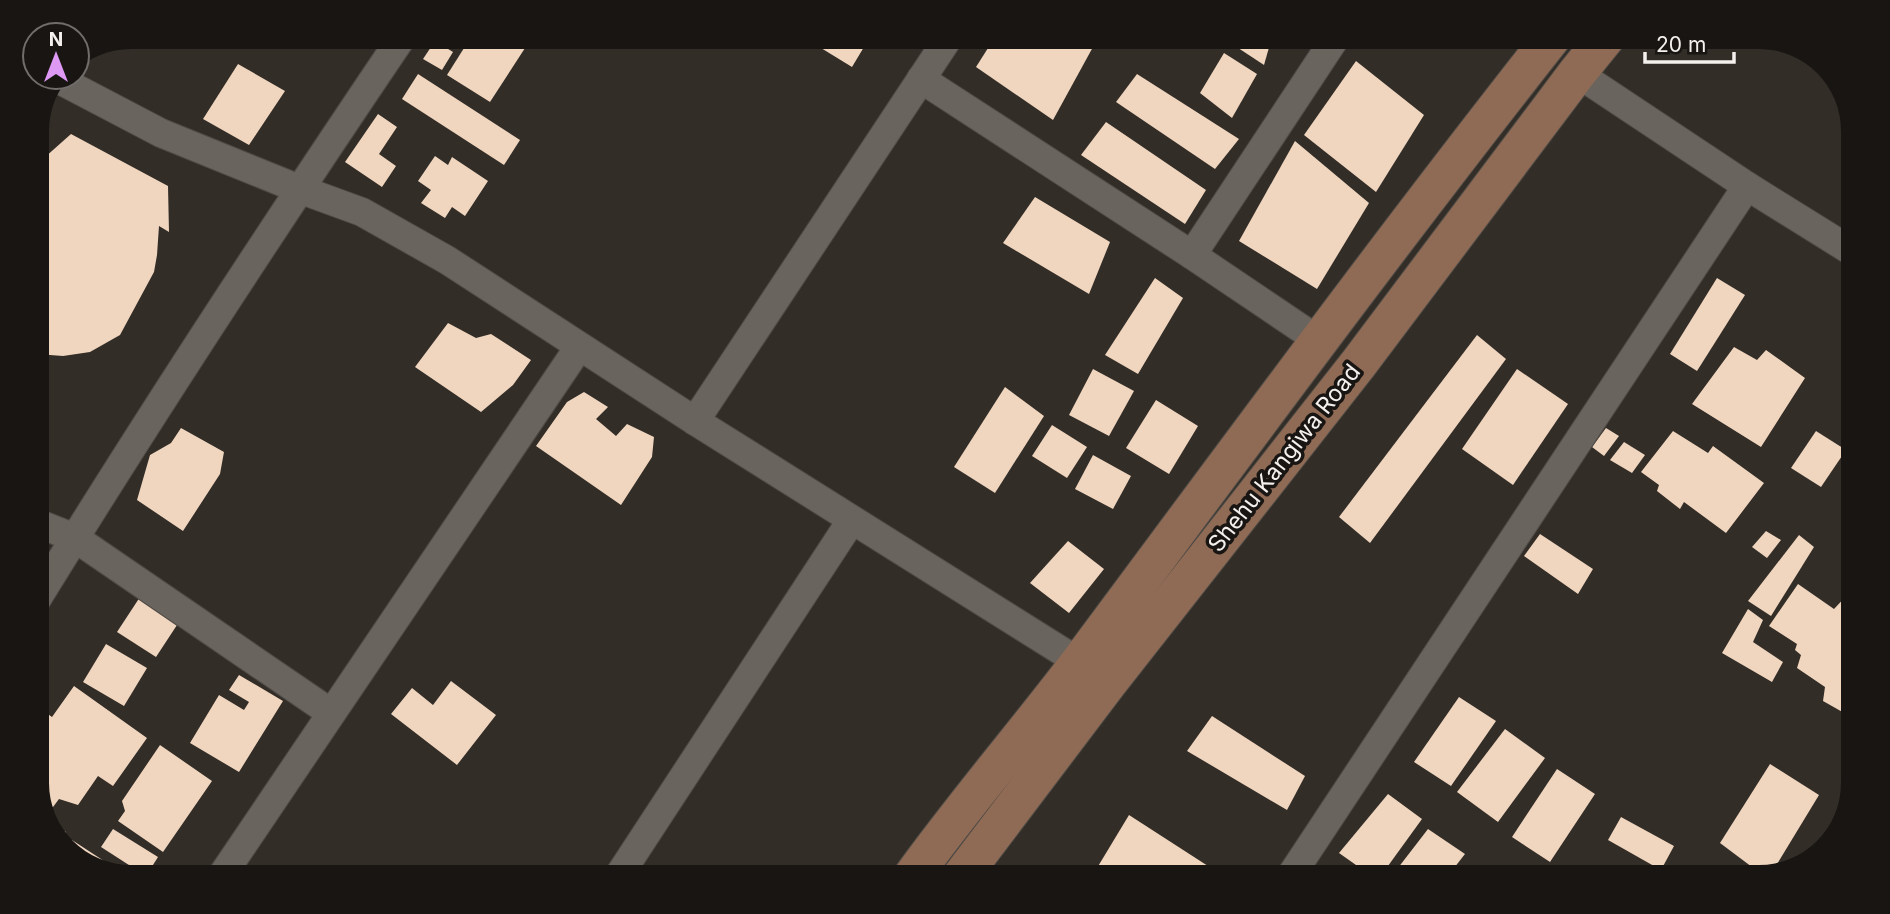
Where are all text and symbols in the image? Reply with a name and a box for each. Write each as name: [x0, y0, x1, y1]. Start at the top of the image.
north arrow: [21, 21, 91, 91]
scale bar: [1645, 21, 1734, 65]
text: N: [49, 28, 63, 51]
text: 20 m: [1656, 32, 1706, 57]
street label: Shehu Kangiwa Road: [1202, 358, 1366, 558]

